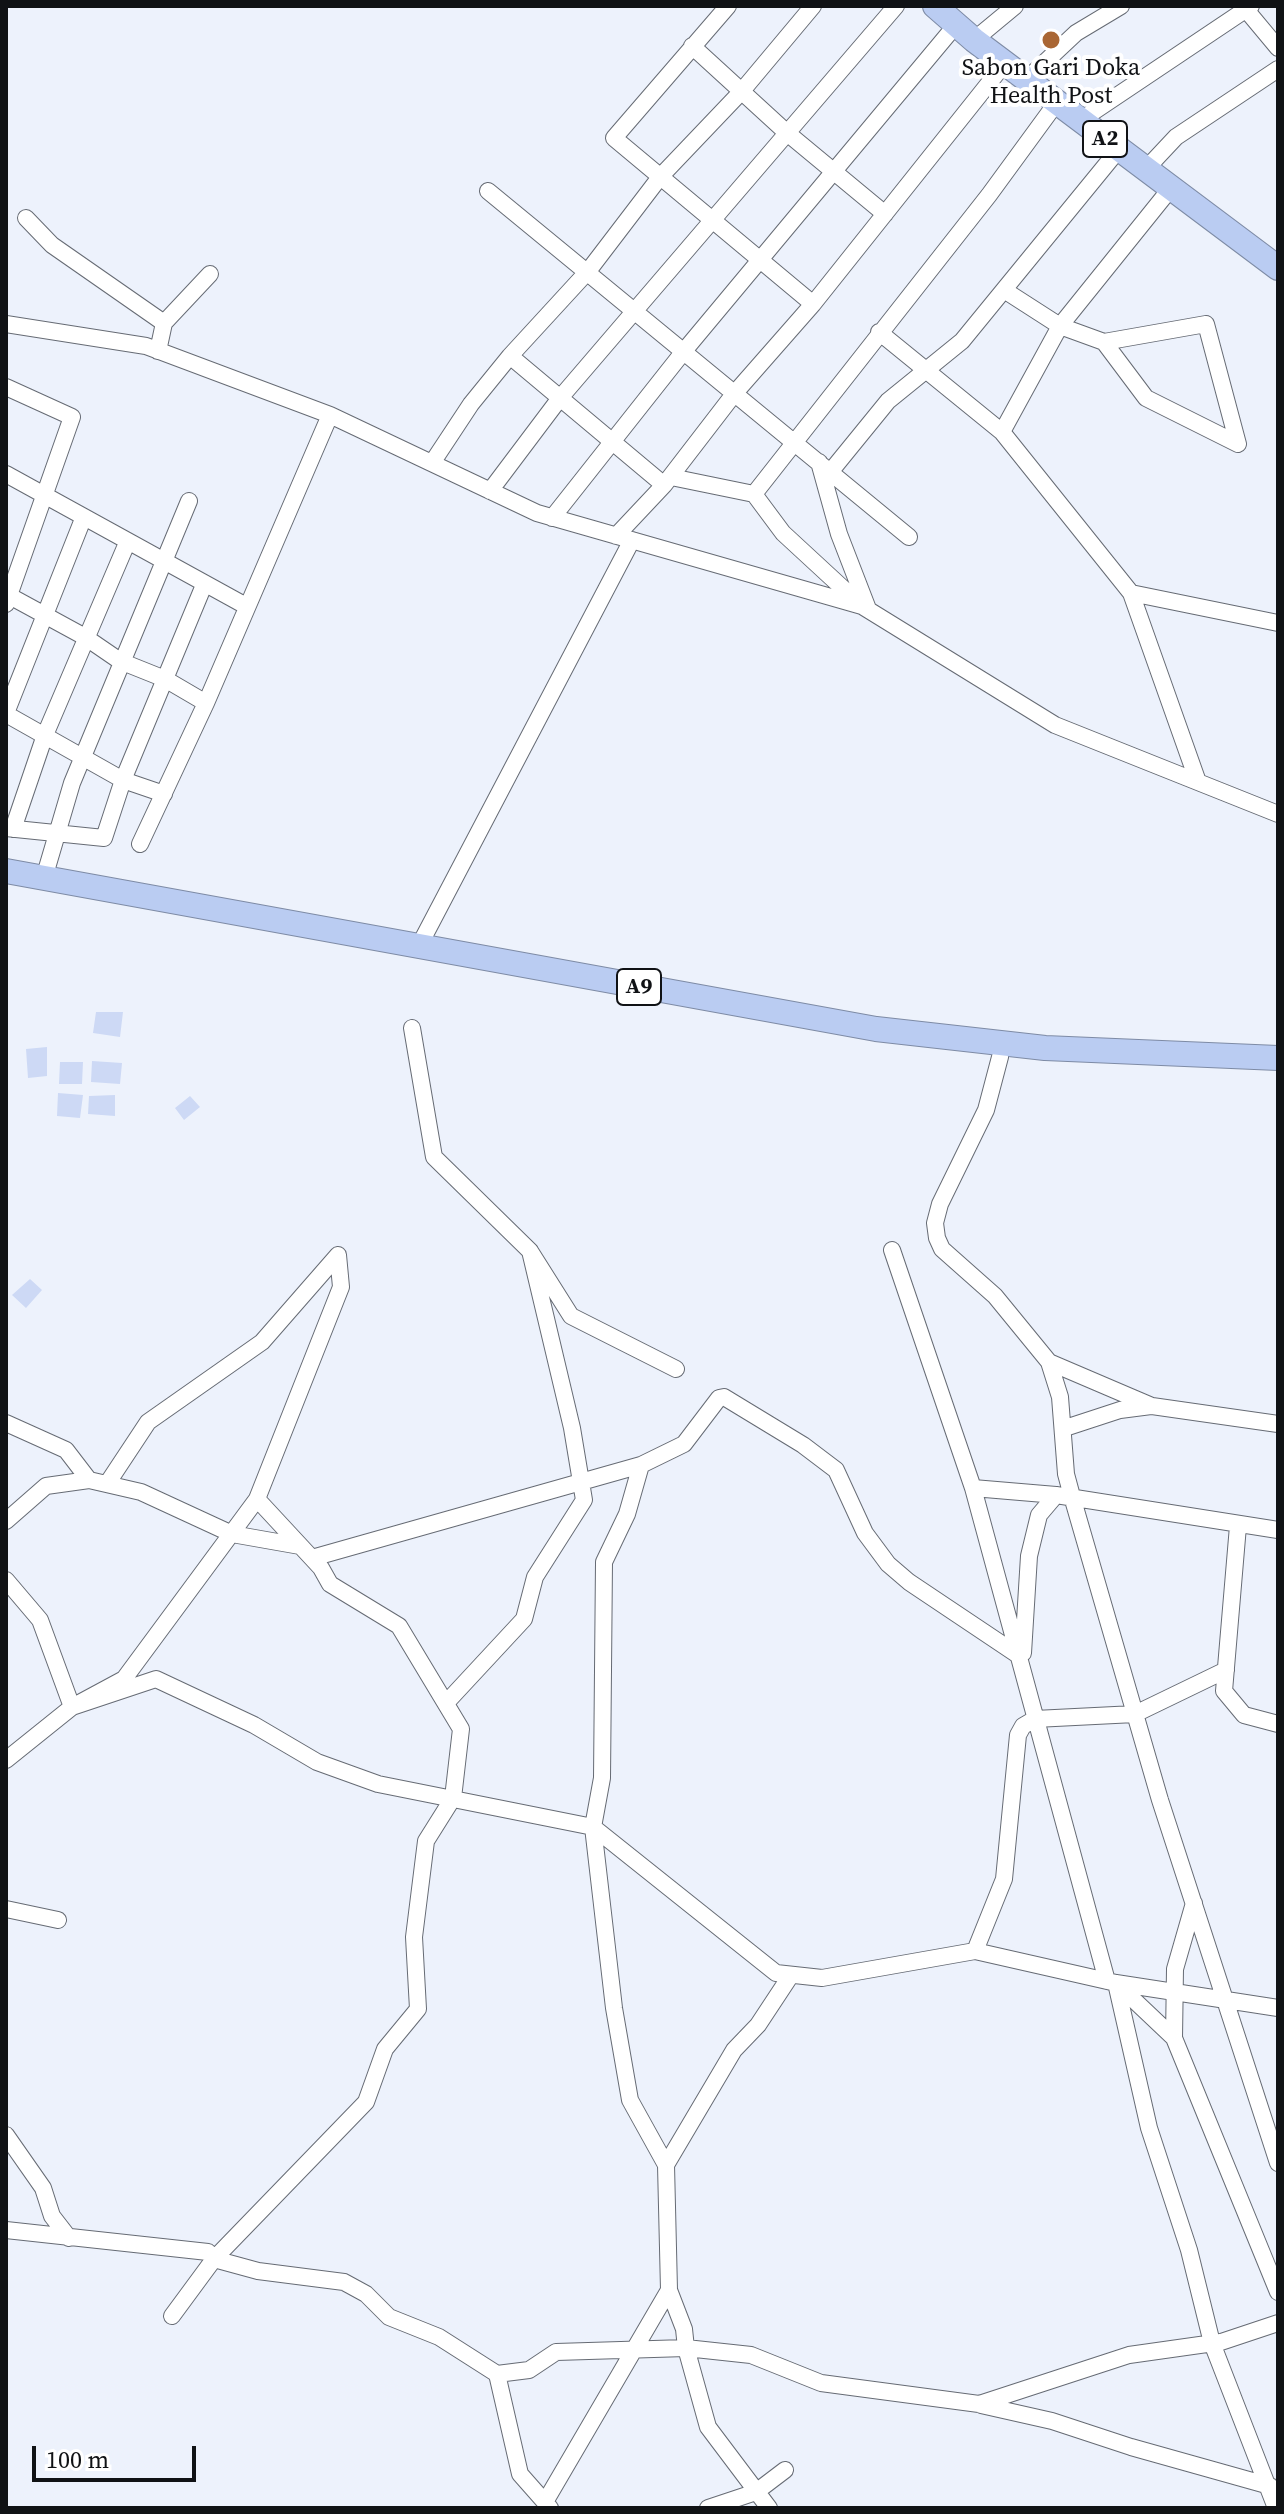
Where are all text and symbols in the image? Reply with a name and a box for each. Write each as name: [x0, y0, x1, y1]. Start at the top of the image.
marker: Sabon Gari Doka Health Post: [1040, 29, 1062, 51]
place label: Sabon Gari Doka Health Post: [962, 55, 1140, 111]
road number: A2: [1083, 121, 1127, 157]
road number: A9: [617, 969, 661, 1005]
scale bar: [36, 2430, 200, 2480]
text: 100 m: [46, 2443, 109, 2476]

